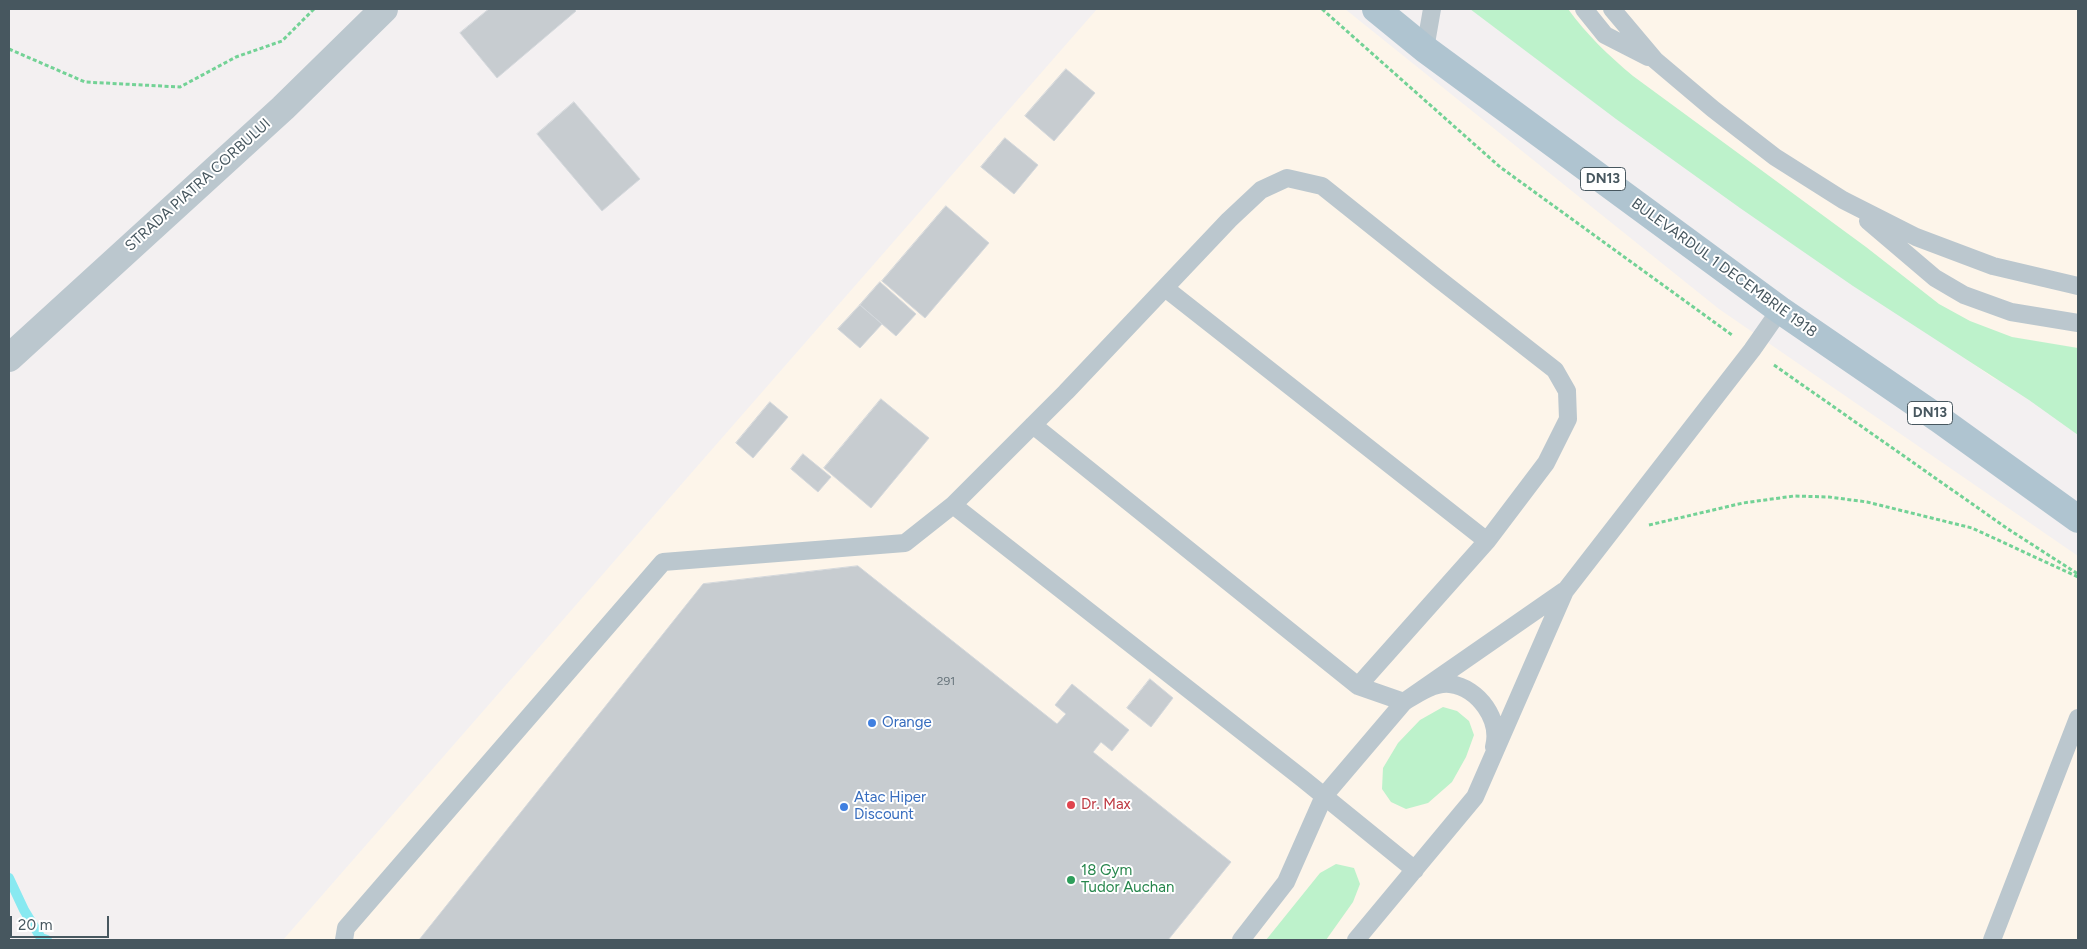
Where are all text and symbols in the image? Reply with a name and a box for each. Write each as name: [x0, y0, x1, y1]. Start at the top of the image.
street label: STRADA PIATRA CORBULUI: [122, 115, 274, 255]
road number: DN13: [1580, 168, 1626, 190]
street label: BULEVARDUL 1 DECEMBRIE 1918: [1628, 195, 1820, 341]
road number: DN13: [1908, 402, 1952, 424]
house number: 291: [937, 674, 955, 688]
place label: Orange: [882, 714, 932, 732]
marker: Orange: [866, 717, 878, 729]
place label: Atac Hiper Discount: [854, 789, 926, 824]
place label: Dr. Max: [1081, 796, 1131, 814]
marker: Dr. Max: [1065, 799, 1077, 811]
marker: Atac Hiper Discount: [838, 801, 850, 813]
place label: 18 Gym Tudor Auchan: [1081, 862, 1174, 897]
marker: 18 Gym Tudor Auchan: [1065, 874, 1077, 886]
scale bar: [12, 906, 111, 938]
text: 20 m: [18, 916, 52, 934]

